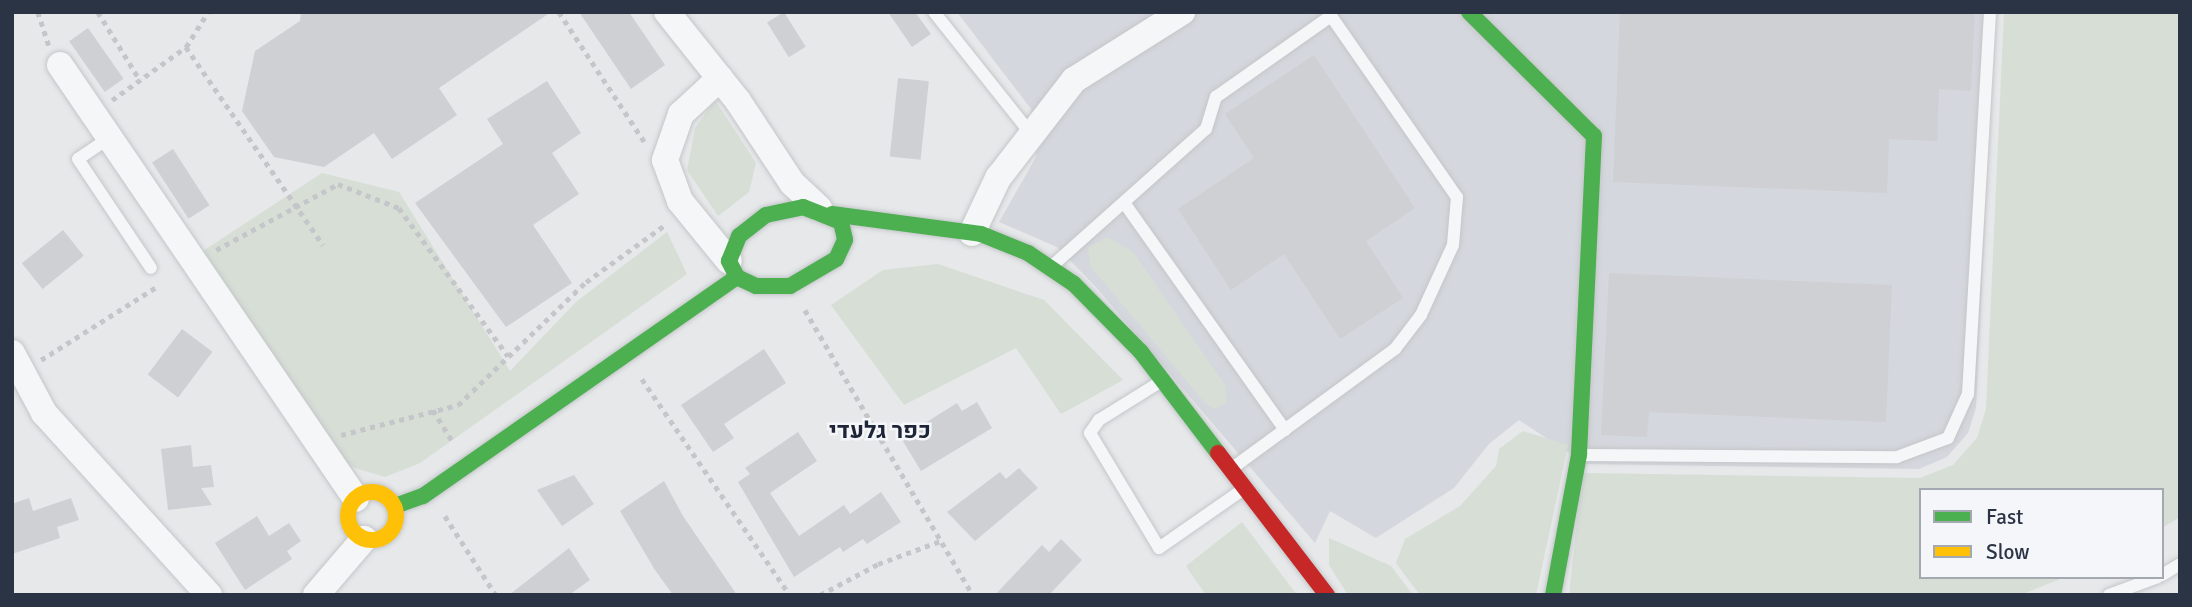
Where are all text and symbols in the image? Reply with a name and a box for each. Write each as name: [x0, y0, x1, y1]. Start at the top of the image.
district label: כפר גלעדי: [829, 417, 931, 445]
legend: [1919, 488, 2164, 579]
text: Fast: [1986, 504, 2023, 530]
text: Slow: [1986, 539, 2030, 565]

